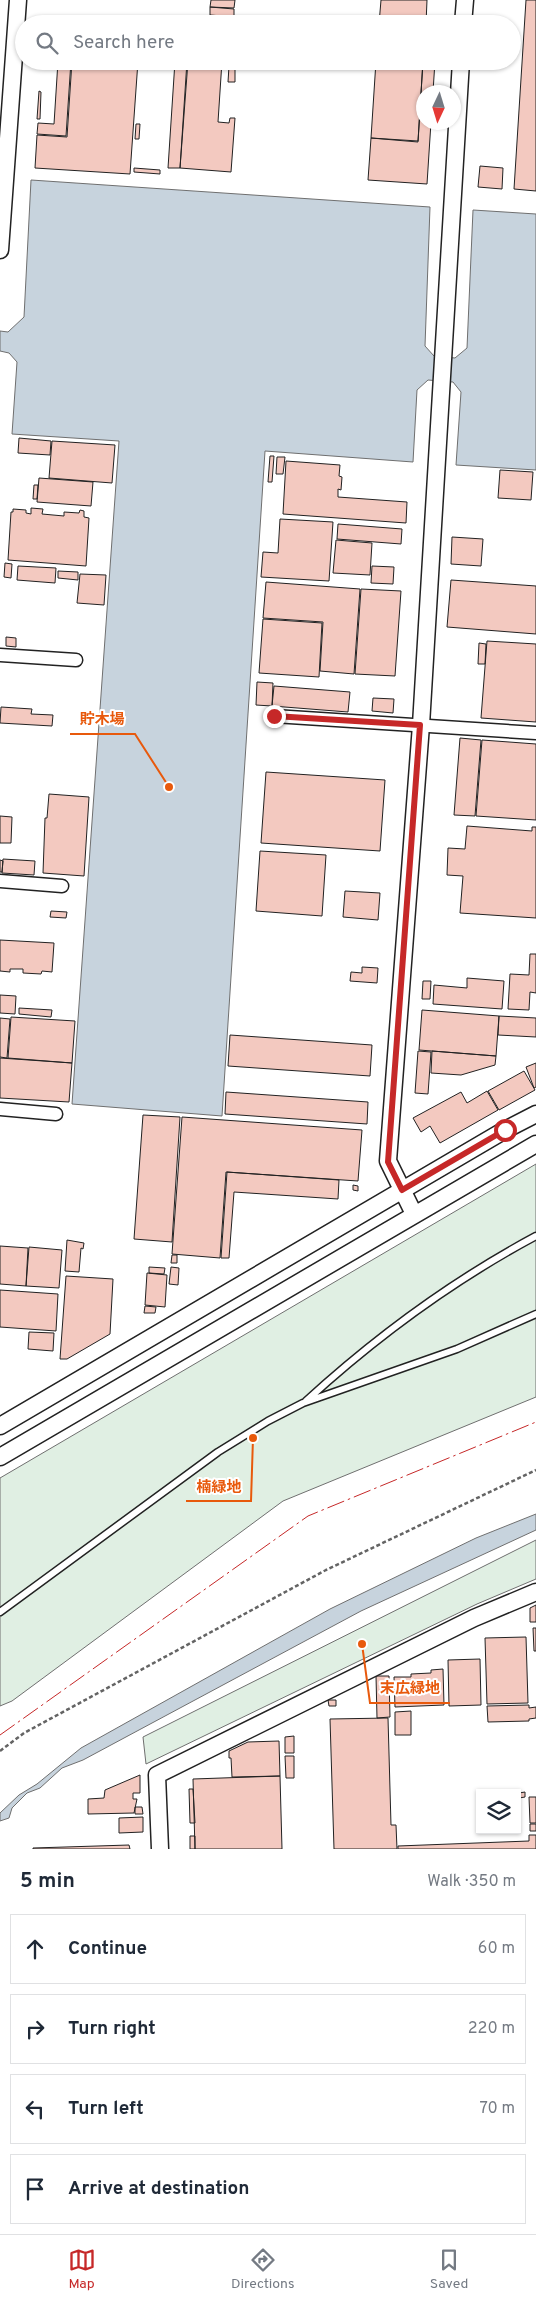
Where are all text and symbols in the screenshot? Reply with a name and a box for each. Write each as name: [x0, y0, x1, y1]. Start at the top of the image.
search box: [15, 15, 521, 70]
icon: search: [33, 29, 61, 57]
text: Search here: [73, 31, 175, 55]
north arrow: [416, 85, 461, 130]
callout: 貯木場: [70, 704, 135, 734]
route end: [263, 705, 286, 728]
text: 貯木場: [79, 711, 125, 730]
route start: [494, 1119, 517, 1142]
callout: 楠緑地: [186, 1471, 251, 1501]
text: 楠緑地: [196, 1479, 242, 1498]
callout: 末広緑地: [370, 1673, 450, 1703]
text: 末広緑地: [380, 1680, 440, 1699]
map controls: [476, 1789, 521, 1834]
button: layers: [476, 1789, 521, 1834]
text: 5 min: [20, 1868, 75, 1895]
text: Walk · 350 m: [427, 1872, 516, 1892]
icon: ahead: [21, 1935, 49, 1963]
text: Continue: [68, 1937, 147, 1961]
text: 60 m: [478, 1939, 515, 1959]
icon: right: [21, 2015, 49, 2043]
text: Turn right: [68, 2017, 156, 2041]
text: 220 m: [468, 2019, 515, 2039]
icon: left: [21, 2095, 49, 2123]
text: Turn left: [68, 2097, 144, 2121]
text: 70 m: [480, 2099, 515, 2119]
icon: arrive: [21, 2175, 49, 2203]
text: Arrive at destination: [68, 2177, 249, 2201]
tab: Map: [68, 2246, 96, 2293]
tab: Directions: [231, 2246, 295, 2293]
tab: Saved: [430, 2246, 468, 2293]

